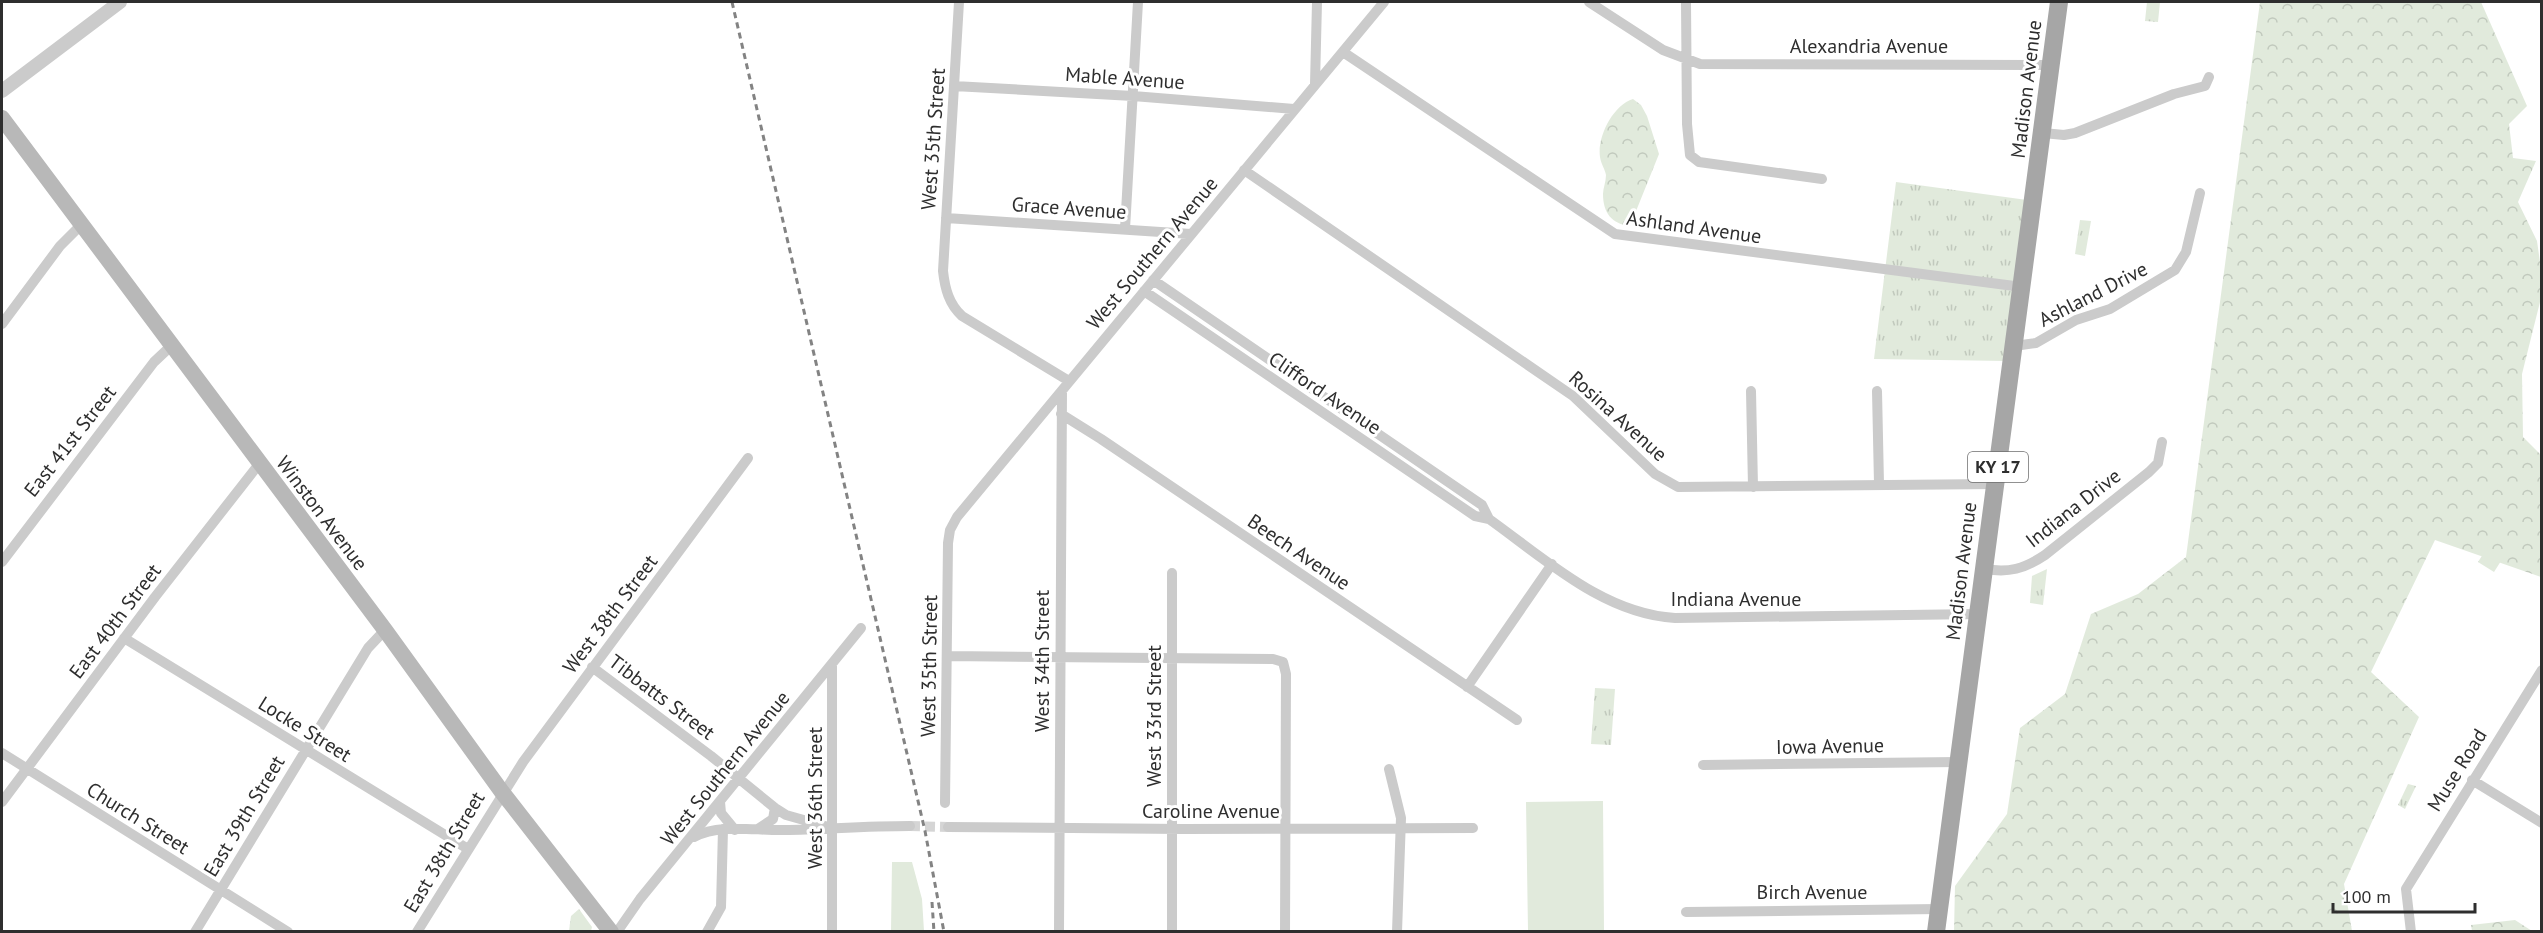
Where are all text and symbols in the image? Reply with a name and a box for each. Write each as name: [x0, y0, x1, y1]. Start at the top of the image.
street label: Madison Avenue: [2005, 18, 2047, 160]
street label: Alexandria Avenue: [1790, 33, 1948, 59]
street label: Mable Avenue: [1064, 61, 1186, 95]
street label: West 35th Street: [915, 67, 951, 211]
street label: West Southern Avenue: [1081, 171, 1223, 335]
street label: Grace Avenue: [1011, 191, 1127, 225]
street label: Ashland Avenue: [1625, 205, 1763, 249]
street label: Ashland Drive: [2034, 255, 2152, 333]
street label: Clifford Avenue: [1264, 346, 1386, 440]
street label: Rosina Avenue: [1563, 365, 1673, 467]
street label: East 41st Street: [18, 380, 122, 502]
street label: Winston Avenue: [270, 451, 374, 575]
road number: KY 17: [1968, 452, 2028, 482]
street label: Indiana Drive: [2020, 463, 2126, 553]
street label: Madison Avenue: [1940, 500, 1982, 642]
street label: Beech Avenue: [1243, 508, 1355, 596]
street label: West 38th Street: [557, 549, 663, 679]
street label: East 40th Street: [63, 558, 167, 684]
street label: Indiana Avenue: [1671, 586, 1801, 612]
street label: West 34th Street: [1029, 590, 1055, 732]
street label: West 35th Street: [915, 594, 943, 737]
street label: West 33rd Street: [1141, 645, 1167, 787]
street label: Tibbatts Street: [604, 649, 720, 746]
street label: West Southern Avenue: [655, 685, 795, 851]
street label: Locke Street: [254, 690, 357, 768]
street label: Muse Road: [2421, 724, 2493, 816]
street label: West 36th Street: [802, 727, 828, 869]
street label: Iowa Avenue: [1776, 732, 1884, 760]
street label: East 39th Street: [198, 750, 291, 881]
street label: Church Street: [82, 776, 194, 860]
street label: East 38th Street: [398, 786, 491, 917]
street label: Caroline Avenue: [1142, 798, 1280, 824]
scale bar: [2333, 876, 2476, 914]
street label: Birch Avenue: [1757, 879, 1867, 905]
text: 100 m: [2342, 885, 2391, 908]

